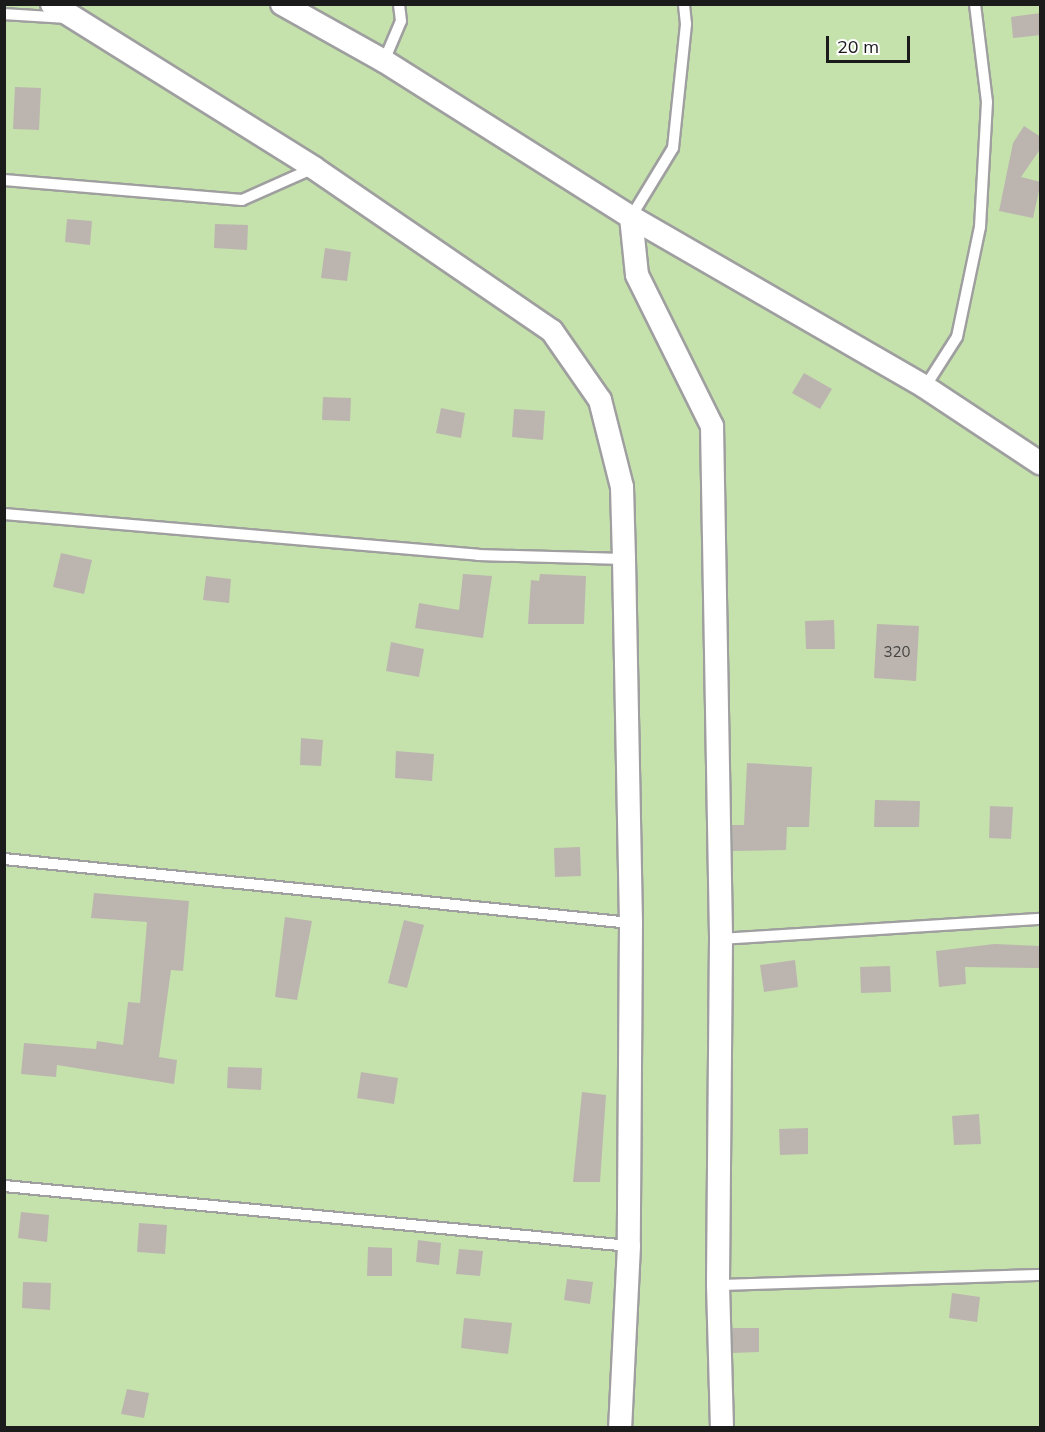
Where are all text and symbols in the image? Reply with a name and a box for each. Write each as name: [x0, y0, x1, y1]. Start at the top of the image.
scale bar: [829, 24, 913, 62]
text: 20 m: [837, 35, 879, 58]
house number: 320: [884, 643, 910, 661]

